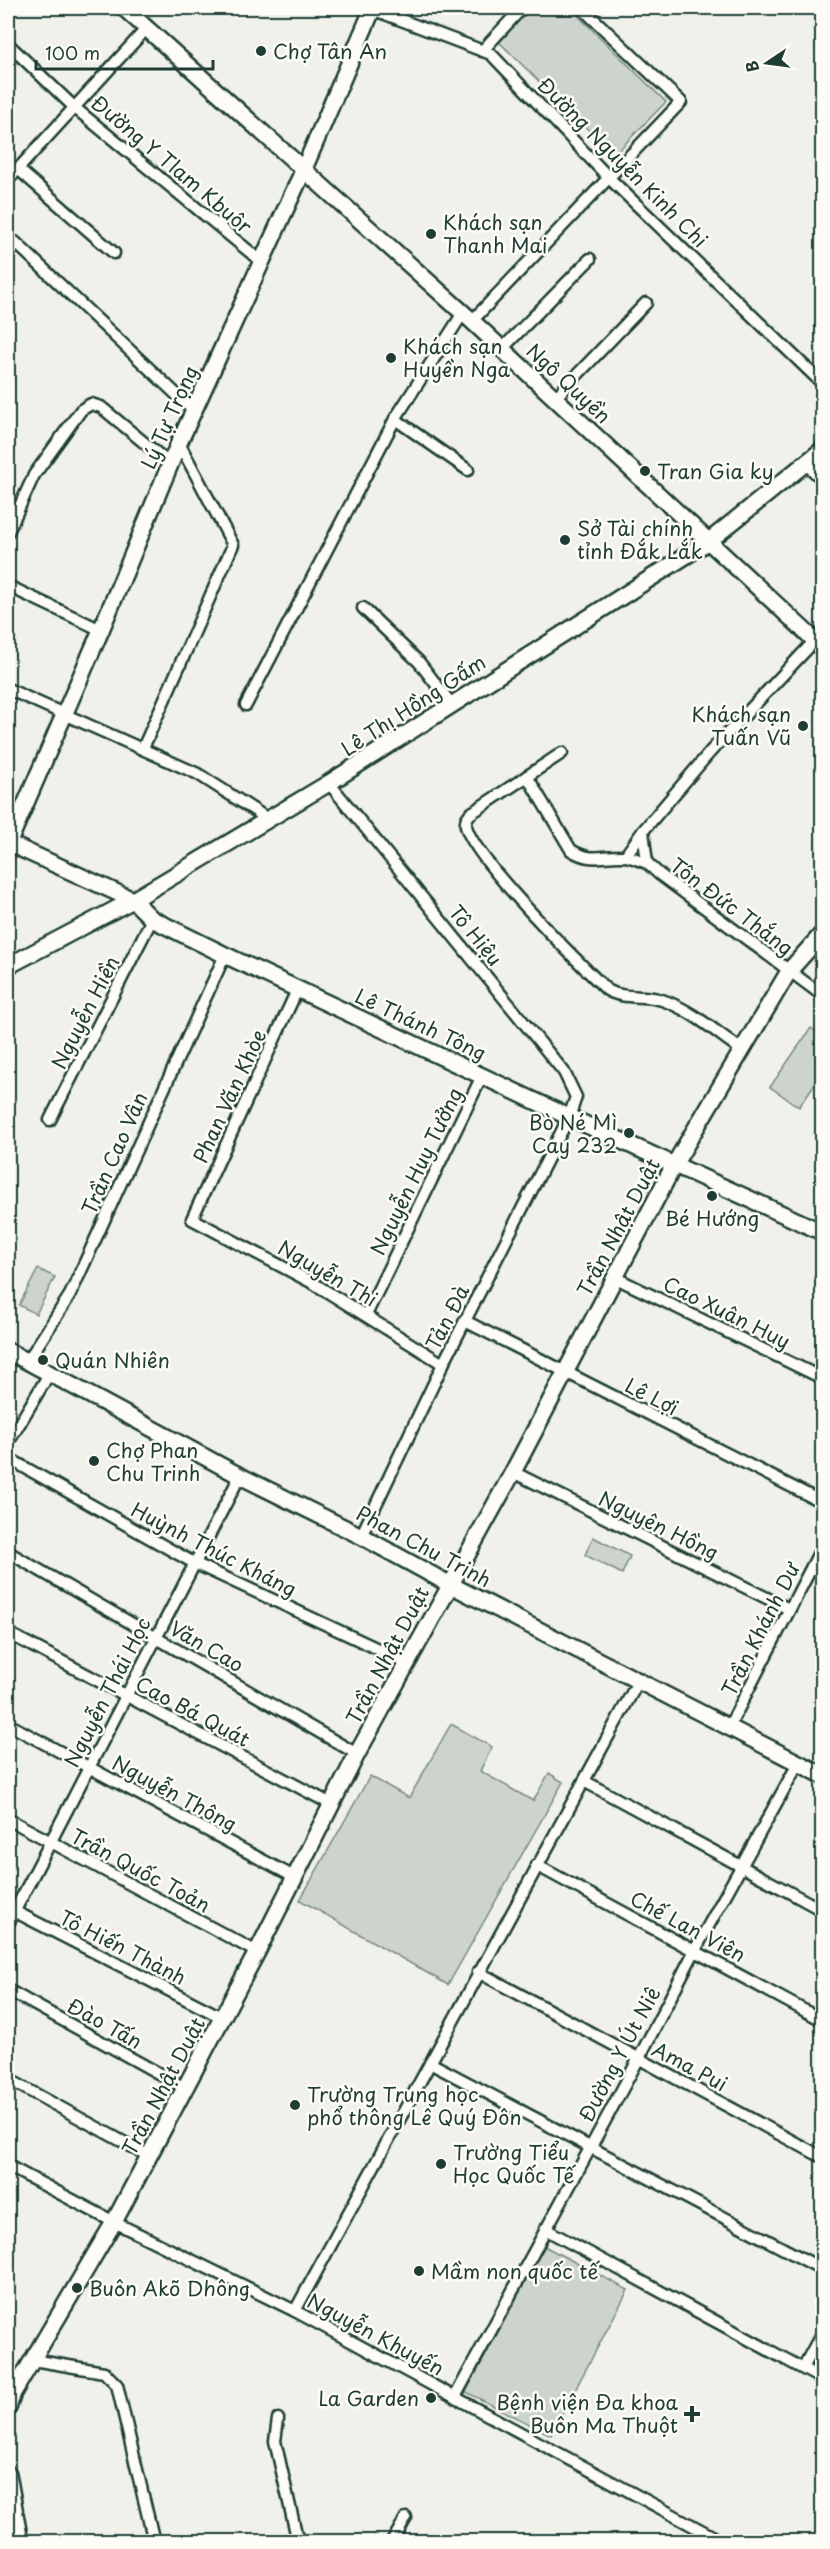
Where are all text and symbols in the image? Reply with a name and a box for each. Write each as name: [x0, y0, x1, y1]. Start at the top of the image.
scale bar: [36, 33, 213, 71]
north arrow: [737, 33, 797, 93]
place label: Chợ Tân An: [273, 36, 387, 66]
text: 100 m: [45, 39, 100, 66]
marker: Chợ Tân An: [254, 44, 268, 58]
text: B: [738, 59, 764, 75]
street label: Đường Nguyễn Kinh Chi: [531, 70, 715, 254]
street label: Đường Y Tlam Kbuôr: [85, 88, 259, 241]
place label: Khách sạn Thanh Mai: [443, 207, 547, 260]
marker: Khách sạn Thanh Mai: [424, 227, 438, 241]
place label: Khách sạn Huyền Nga: [403, 331, 510, 384]
street label: Ngô Quyền: [520, 336, 618, 430]
marker: Khách sạn Huyền Nga: [384, 351, 398, 365]
street label: Lý Tự Trọng: [133, 360, 205, 474]
place label: Tran Gia ky: [657, 456, 774, 486]
marker: Tran Gia ky: [638, 464, 652, 478]
place label: Sở Tài chính tỉnh Đắk Lắk: [577, 513, 703, 566]
marker: Sở Tài chính tỉnh Đắk Lắk: [558, 533, 572, 547]
street label: Lê Thị Hồng Gấm: [335, 647, 491, 763]
place label: Khách sạn Tuấn Vũ: [691, 699, 791, 752]
marker: Khách sạn Tuấn Vũ: [796, 719, 810, 733]
street label: Tôn Đức Thắng: [664, 850, 800, 962]
street label: Tô Hiệu: [442, 898, 510, 972]
street label: Nguyễn Hiền: [43, 950, 127, 1074]
street label: Lê Thánh Tông: [350, 980, 492, 1068]
street label: Phan Văn Khòe: [185, 1024, 273, 1168]
street label: Nguyễn Huy Tưởng: [362, 1082, 470, 1260]
street label: Trần Cao Vân: [74, 1087, 154, 1219]
place label: Bò Né Mì Cay 232: [529, 1107, 617, 1160]
marker: Bò Né Mì Cay 232: [622, 1126, 636, 1140]
street label: Trần Nhật Duật: [569, 1153, 667, 1301]
marker: Bé Hướng: [705, 1189, 719, 1203]
place label: Bé Hướng: [665, 1203, 759, 1233]
street label: Nguyễn Thi: [273, 1232, 383, 1314]
street label: Cao Xuân Huy: [658, 1268, 796, 1356]
street label: Tản Đà: [418, 1279, 476, 1355]
place label: Quán Nhiên: [55, 1345, 170, 1375]
marker: Quán Nhiên: [36, 1353, 50, 1367]
street label: Lê Lợi: [620, 1370, 684, 1422]
place label: Chợ Phan Chu Trinh: [106, 1435, 200, 1488]
marker: Chợ Phan Chu Trinh: [87, 1454, 101, 1468]
street label: Nguyên Hồng: [594, 1483, 724, 1567]
street label: Huỳnh Thúc Kháng: [126, 1494, 302, 1604]
street label: Phan Chu Trinh: [351, 1498, 497, 1594]
street label: Trần Khánh Dư: [713, 1555, 807, 1701]
street label: Trần Nhật Duật: [338, 1581, 436, 1729]
street label: Nguyễn Thái Học: [56, 1612, 158, 1772]
street label: Văn Cao: [165, 1613, 249, 1679]
street label: Cao Bá Quát: [131, 1668, 255, 1754]
street label: Nguyễn Thông: [107, 1747, 243, 1839]
street label: Trần Quốc Toản: [66, 1820, 216, 1920]
street label: Chế Lan Viên: [625, 1883, 751, 1969]
street label: Tô Hiến Thành: [54, 1902, 192, 1992]
street label: Đường Y Út Niê: [571, 1981, 667, 2127]
street label: Đào Tấn: [62, 1990, 148, 2056]
street label: Trần Nhật Duật: [114, 2012, 212, 2160]
street label: Ama Pui: [647, 2034, 733, 2098]
place label: Trường Trung học phổ thông Lê Quý Đôn: [307, 2079, 521, 2132]
marker: Trường Trung học phổ thông Lê Quý Đôn: [288, 2098, 302, 2112]
place label: Trường Tiểu Học Quốc Tế: [453, 2137, 576, 2190]
marker: Trường Tiểu Học Quốc Tế: [434, 2157, 448, 2171]
place label: Mầm non quốc tế: [431, 2256, 600, 2286]
marker: Mầm non quốc tế: [412, 2264, 426, 2278]
place label: Buôn Akõ Dhông: [89, 2273, 250, 2303]
marker: Buôn Akõ Dhông: [70, 2281, 84, 2295]
street label: Nguyễn Khuyến: [302, 2285, 450, 2383]
place label: La Garden: [318, 2383, 419, 2413]
place label: Bệnh viện Đa khoa Buôn Ma Thuột: [496, 2387, 679, 2440]
marker: La Garden: [424, 2391, 438, 2405]
marker: Bệnh viện Đa khoa Buôn Ma Thuột: [683, 2405, 701, 2423]

